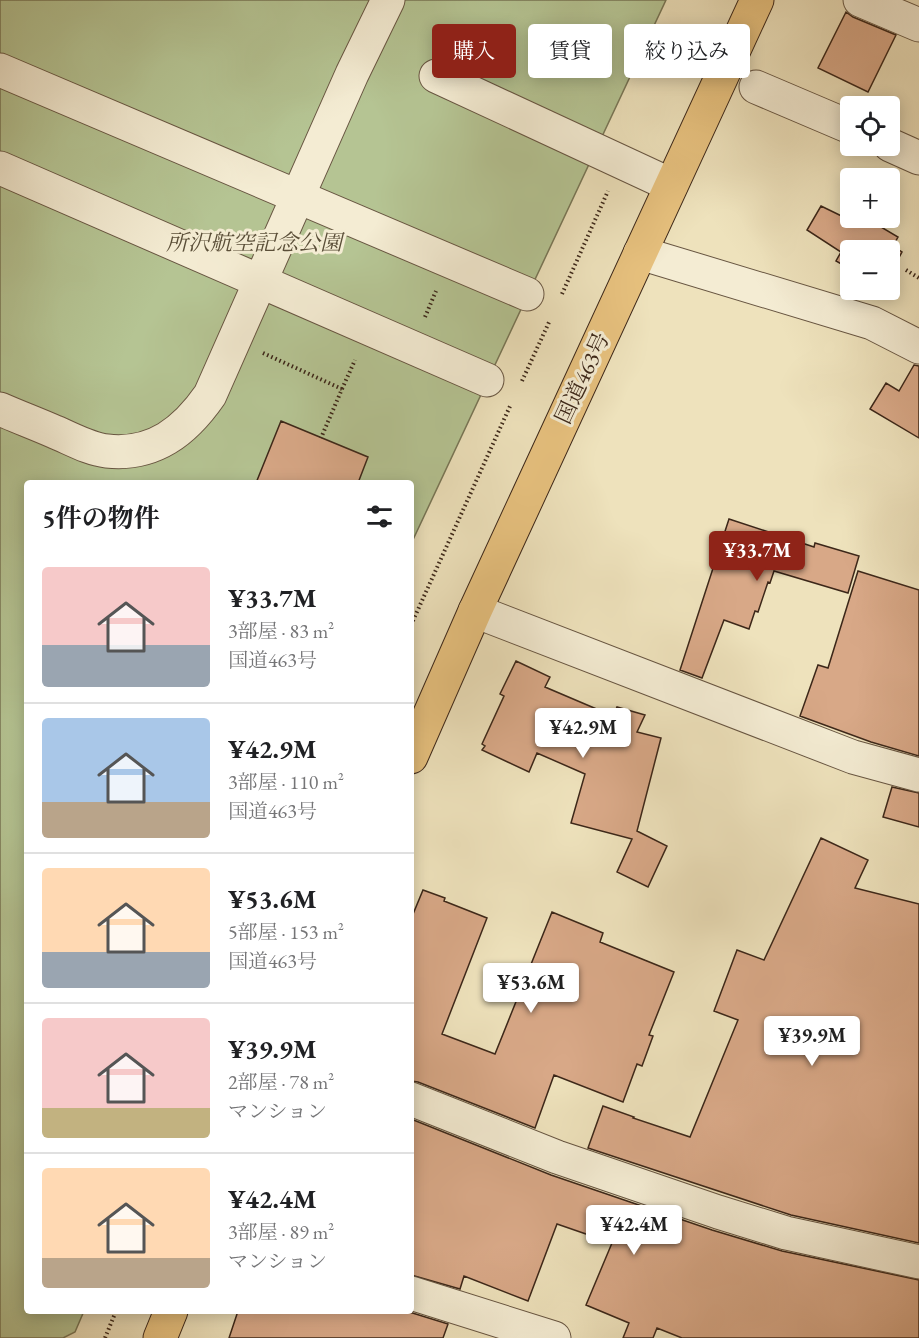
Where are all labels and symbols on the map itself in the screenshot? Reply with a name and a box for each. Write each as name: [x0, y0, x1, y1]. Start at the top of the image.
park label: 所沢航空記念公園: [166, 228, 345, 257]
street label: 国道463号: [548, 328, 616, 428]
pin: ¥33.7M: [708, 531, 806, 582]
pin: ¥42.9M: [534, 708, 632, 759]
pin: ¥53.6M: [482, 963, 580, 1014]
pin: ¥39.9M: [763, 1016, 861, 1067]
pin: ¥42.4M: [585, 1205, 683, 1256]

